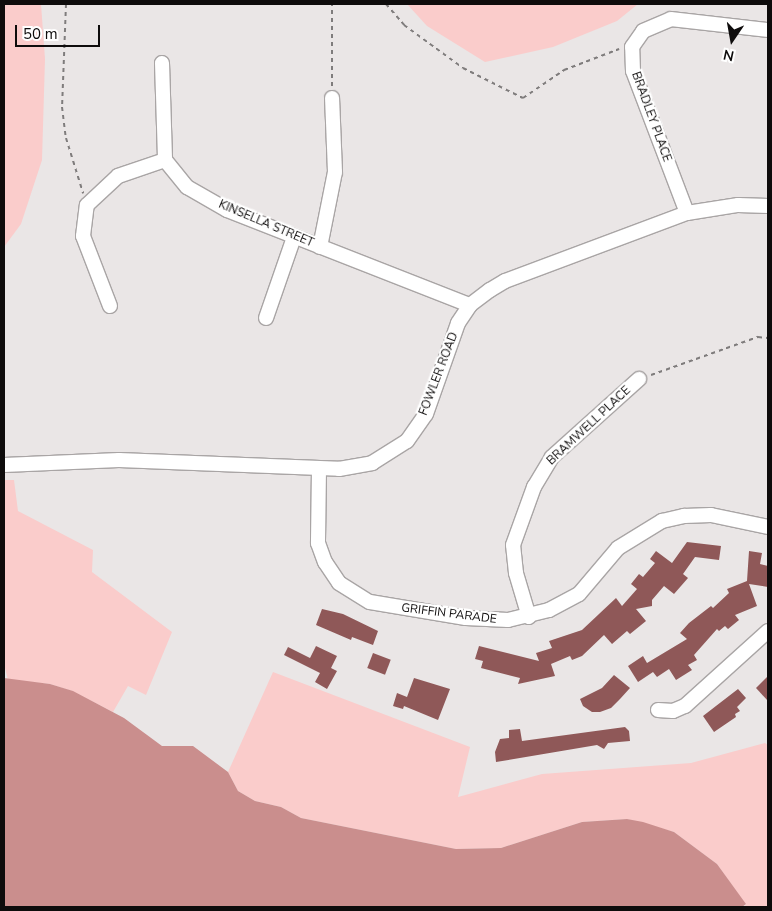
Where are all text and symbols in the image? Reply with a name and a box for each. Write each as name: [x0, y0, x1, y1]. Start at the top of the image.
scale bar: [18, 15, 102, 47]
north arrow: [707, 15, 757, 65]
text: 50 m: [23, 24, 58, 44]
text: N: [722, 45, 736, 66]
street label: BRADLEY PLACE: [628, 70, 674, 164]
street label: KINSELLA STREET: [216, 197, 316, 251]
street label: FOWLER ROAD: [417, 330, 461, 418]
street label: BRAMWELL PLACE: [544, 384, 634, 468]
street label: GRIFFIN PARADE: [400, 601, 498, 627]

